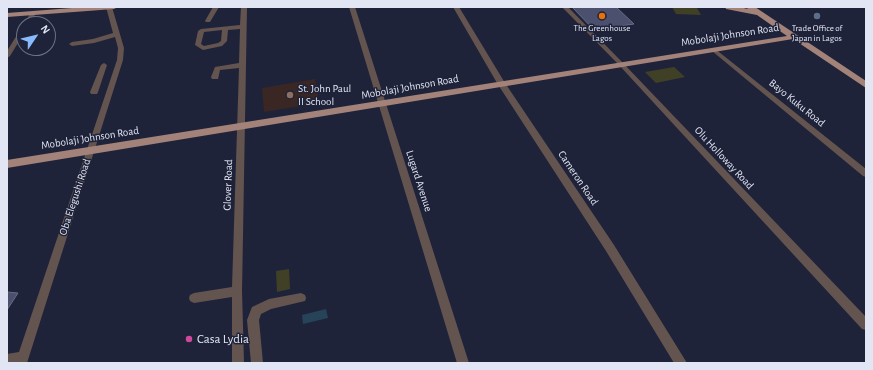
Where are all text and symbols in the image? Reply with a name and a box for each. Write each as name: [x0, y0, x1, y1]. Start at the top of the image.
marker: The Greenhouse Lagos: [597, 11, 607, 21]
marker: Trade Office of Japan in Lagos: [812, 11, 822, 21]
north arrow: [16, 16, 56, 56]
street label: Mobolaji Johnson Road: [680, 21, 780, 49]
text: N: [39, 23, 52, 36]
place label: The Greenhouse Lagos: [574, 23, 630, 44]
place label: Trade Office of Japan in Lagos: [792, 23, 842, 44]
street label: Mobolaji Johnson Road: [360, 72, 460, 102]
street label: Bayo Kuku Road: [766, 76, 828, 130]
place label: St. John Paul II School: [298, 82, 351, 108]
marker: St. John Paul II School: [285, 90, 295, 100]
street label: Mobolaji Johnson Road: [40, 124, 140, 152]
street label: Olu Holloway Road: [692, 124, 756, 192]
street label: Cameron Road: [555, 148, 601, 208]
street label: Lugard Avenue: [403, 149, 435, 213]
street label: Oba Elegushi Road: [56, 157, 94, 237]
street label: Glover Road: [221, 159, 235, 211]
place label: Casa Lydia: [197, 331, 249, 347]
marker: Casa Lydia: [184, 334, 194, 344]

